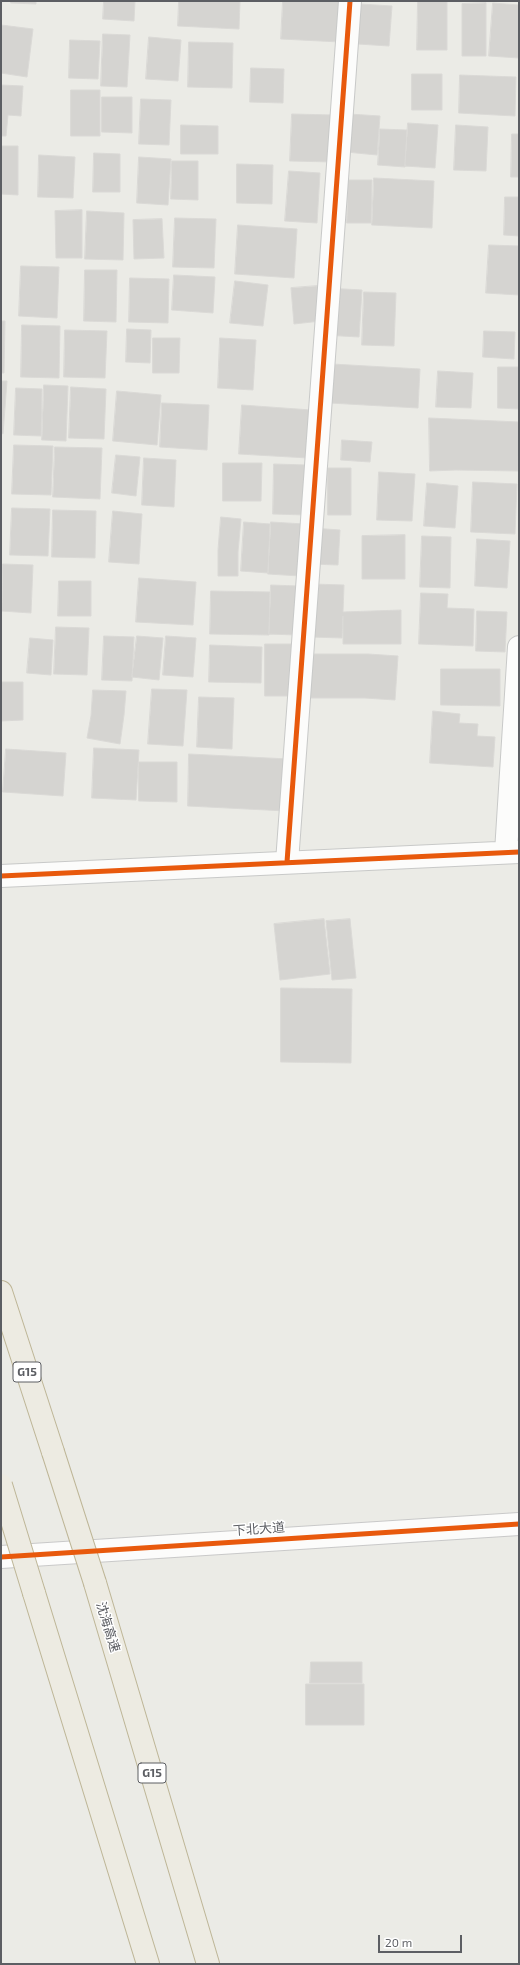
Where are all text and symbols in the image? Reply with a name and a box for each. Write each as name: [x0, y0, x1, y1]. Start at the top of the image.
road number: G15: [13, 1362, 41, 1382]
street label: 下北大道: [233, 1519, 285, 1539]
street label: 沈海高速: [93, 1600, 123, 1654]
road number: G15: [138, 1763, 166, 1783]
scale bar: [380, 1927, 464, 1953]
text: 20 m: [385, 1935, 412, 1949]

